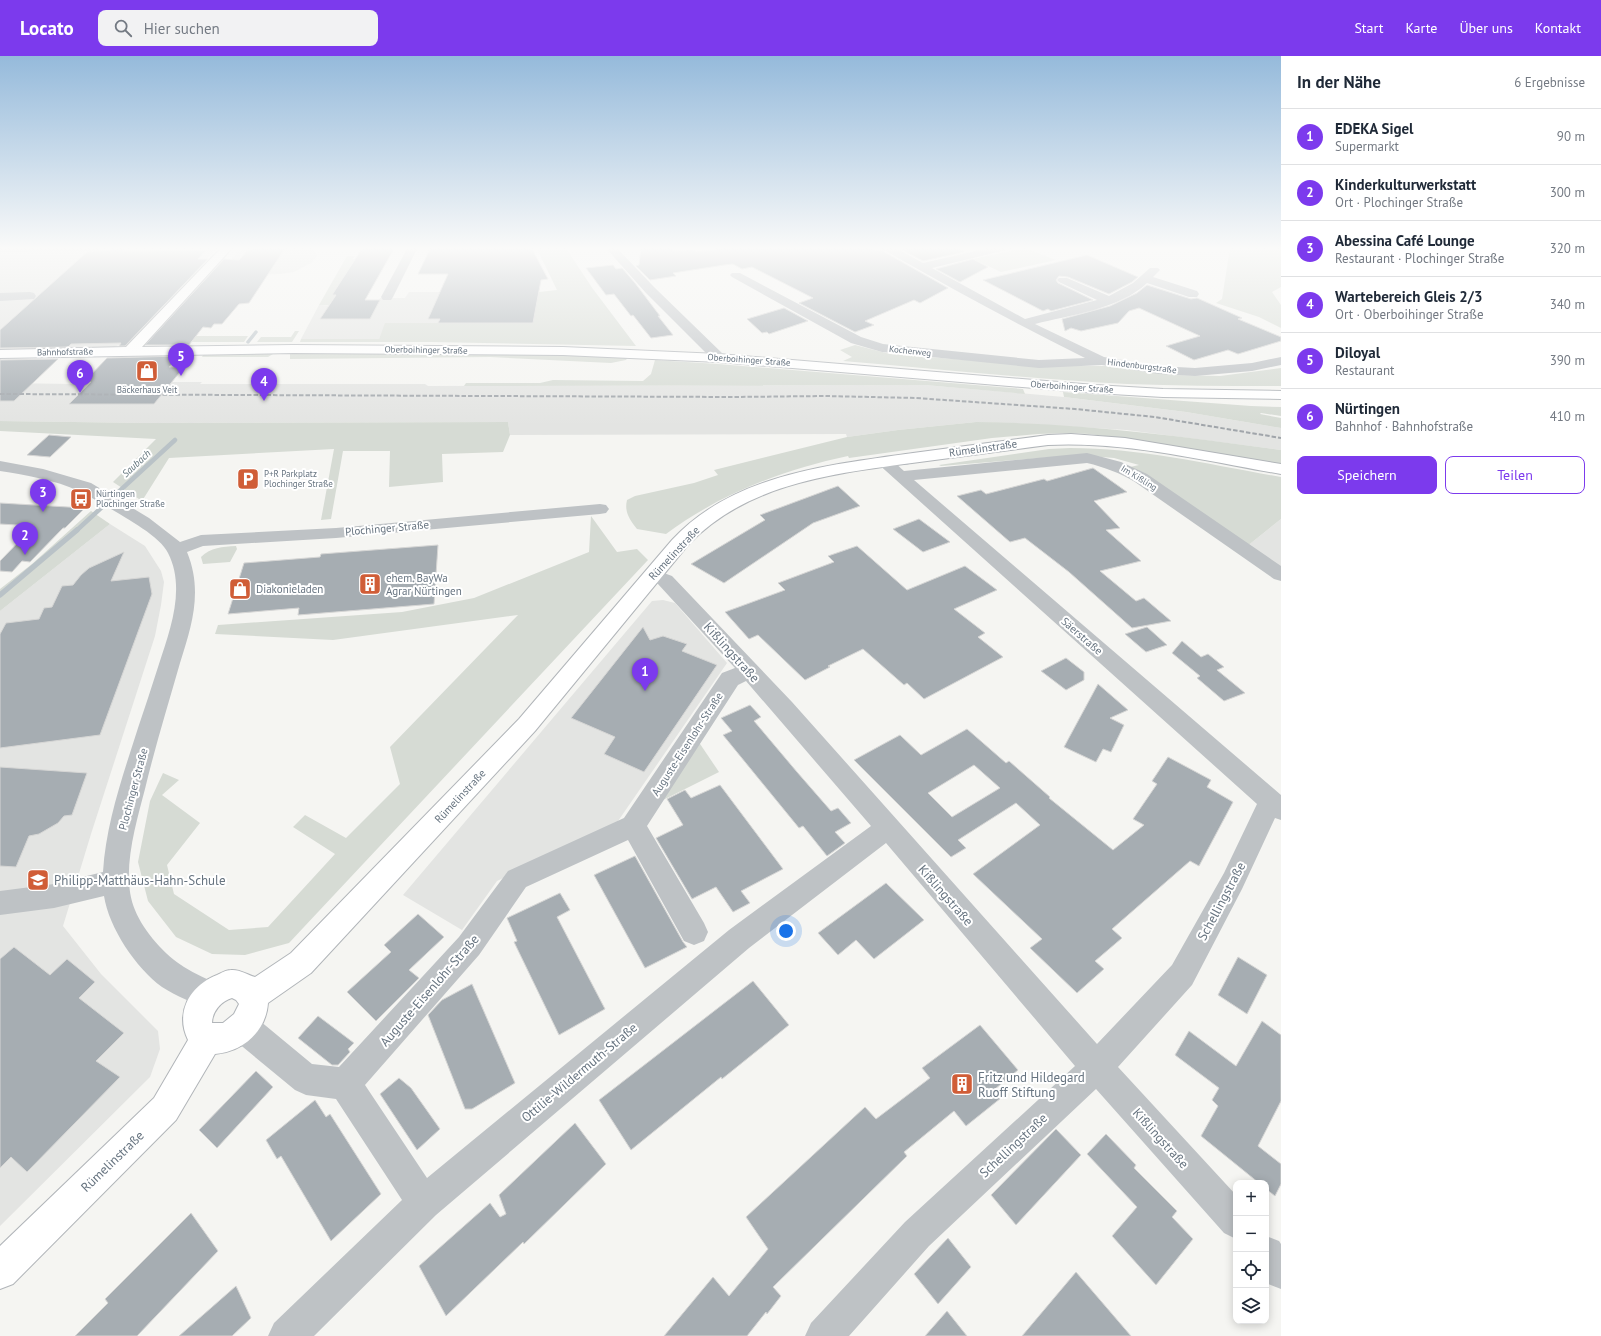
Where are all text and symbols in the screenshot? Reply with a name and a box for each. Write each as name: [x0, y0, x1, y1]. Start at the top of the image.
search box: [98, 10, 378, 46]
text: Locato: [20, 16, 74, 40]
icon: search: [112, 17, 134, 39]
text: Hier suchen: [144, 19, 220, 38]
text: Start: [1354, 19, 1383, 37]
text: Karte: [1405, 19, 1437, 37]
text: Über uns: [1459, 19, 1513, 37]
text: Kontakt: [1535, 19, 1581, 37]
text: In der Nähe: [1297, 71, 1381, 93]
text: 6 Ergebnisse: [1514, 74, 1585, 91]
text: EDEKA Sigel: [1335, 119, 1413, 138]
text: 1: [1306, 128, 1314, 145]
text: 90 m: [1557, 128, 1585, 145]
text: Supermarkt: [1335, 138, 1399, 155]
text: Kinderkulturwerkstatt: [1335, 175, 1476, 194]
text: 2: [1306, 184, 1314, 201]
text: 300 m: [1550, 184, 1585, 201]
text: Ort · Plochinger Straße: [1335, 194, 1463, 211]
text: Abessina Café Lounge: [1335, 231, 1475, 250]
text: 3: [1306, 240, 1314, 257]
text: 320 m: [1550, 240, 1585, 257]
text: Restaurant · Plochinger Straße: [1335, 250, 1504, 267]
text: Wartebereich Gleis 2/3: [1335, 287, 1482, 306]
text: 4: [1306, 296, 1314, 313]
text: 340 m: [1550, 296, 1585, 313]
text: Ort · Oberboihinger Straße: [1335, 306, 1484, 323]
pin: 5: [168, 343, 194, 376]
street label: Oberboihinger Straße: [384, 343, 468, 356]
street label: Kocherweg: [888, 343, 932, 358]
text: Diloyal: [1335, 343, 1380, 362]
street label: Bahnhofstraße: [37, 346, 94, 357]
street label: Oberboihinger Straße: [707, 351, 791, 368]
text: 5: [1306, 352, 1314, 369]
text: 390 m: [1550, 352, 1585, 369]
street label: Hindenburgstraße: [1107, 356, 1178, 375]
shop icon: Bäckerhaus Veit: [134, 358, 160, 384]
pin: 6: [67, 360, 93, 393]
text: Restaurant: [1335, 362, 1394, 379]
pin: 4: [251, 368, 277, 401]
street label: Oberboihinger Straße: [1030, 378, 1114, 395]
place label: Bäckerhaus Veit: [117, 384, 177, 395]
text: Nürtingen: [1335, 399, 1400, 418]
text: 6: [1306, 408, 1314, 425]
text: 410 m: [1550, 408, 1585, 425]
text: Bahnhof · Bahnhofstraße: [1335, 418, 1473, 435]
street label: Rümelinstraße: [948, 436, 1018, 460]
water label: Saubach: [119, 447, 153, 480]
button: Speichern: [1297, 456, 1437, 494]
button: Teilen: [1445, 456, 1585, 494]
street label: Im Kißling: [1119, 462, 1160, 493]
parking icon: P+R Parkplatz Plochinger Straße: [235, 466, 261, 492]
place label: P+R Parkplatz Plochinger Straße: [264, 468, 333, 489]
pin: 3: [30, 479, 56, 512]
bus stop icon: Nürtingen Plochinger Straße: [68, 486, 94, 512]
place label: Nürtingen Plochinger Straße: [96, 488, 165, 509]
street label: Plochinger Straße: [344, 517, 430, 539]
pin: 2: [12, 522, 38, 555]
street label: Rümelinstraße: [645, 523, 703, 583]
building icon: ehem. BayWa Agrar Nürtingen: [357, 571, 383, 597]
place label: ehem. BayWa Agrar Nürtingen: [386, 571, 462, 598]
shop icon: Diakonieladen: [227, 576, 253, 602]
place label: Diakonieladen: [256, 582, 323, 596]
street label: Säerstraße: [1058, 614, 1106, 658]
street label: Kißlingstraße: [700, 619, 763, 686]
pin: 1: [632, 658, 658, 691]
street label: Auguste-Eisenlohr-Straße: [648, 689, 726, 798]
street label: Plochinger Straße: [115, 746, 151, 832]
street label: Rümelinstraße: [431, 766, 489, 826]
street label: Schellingstraße: [1194, 859, 1249, 944]
street label: Kißlingstraße: [914, 861, 977, 929]
school or university icon: Philipp-Matthäus-Hahn-Schule: [25, 867, 51, 893]
place label: Philipp-Matthäus-Hahn-Schule: [54, 872, 226, 889]
your location: [776, 921, 796, 941]
street label: Auguste-Eisenlohr-Straße: [376, 931, 483, 1050]
street label: Ottilie-Wildermuth-Straße: [518, 1019, 641, 1126]
place label: Fritz und Hildegard Ruoff Stiftung: [978, 1069, 1085, 1101]
building icon: Fritz und Hildegard Ruoff Stiftung: [949, 1071, 975, 1097]
street label: Kißlingstraße: [1129, 1105, 1192, 1172]
street label: Schellingstraße: [976, 1110, 1051, 1181]
street label: Rümelinstraße: [77, 1127, 147, 1196]
map controls: [1233, 1180, 1269, 1324]
button: +: [1233, 1180, 1269, 1216]
button: −: [1233, 1216, 1269, 1252]
button: locate: [1233, 1252, 1269, 1288]
button: layers: [1233, 1288, 1269, 1324]

